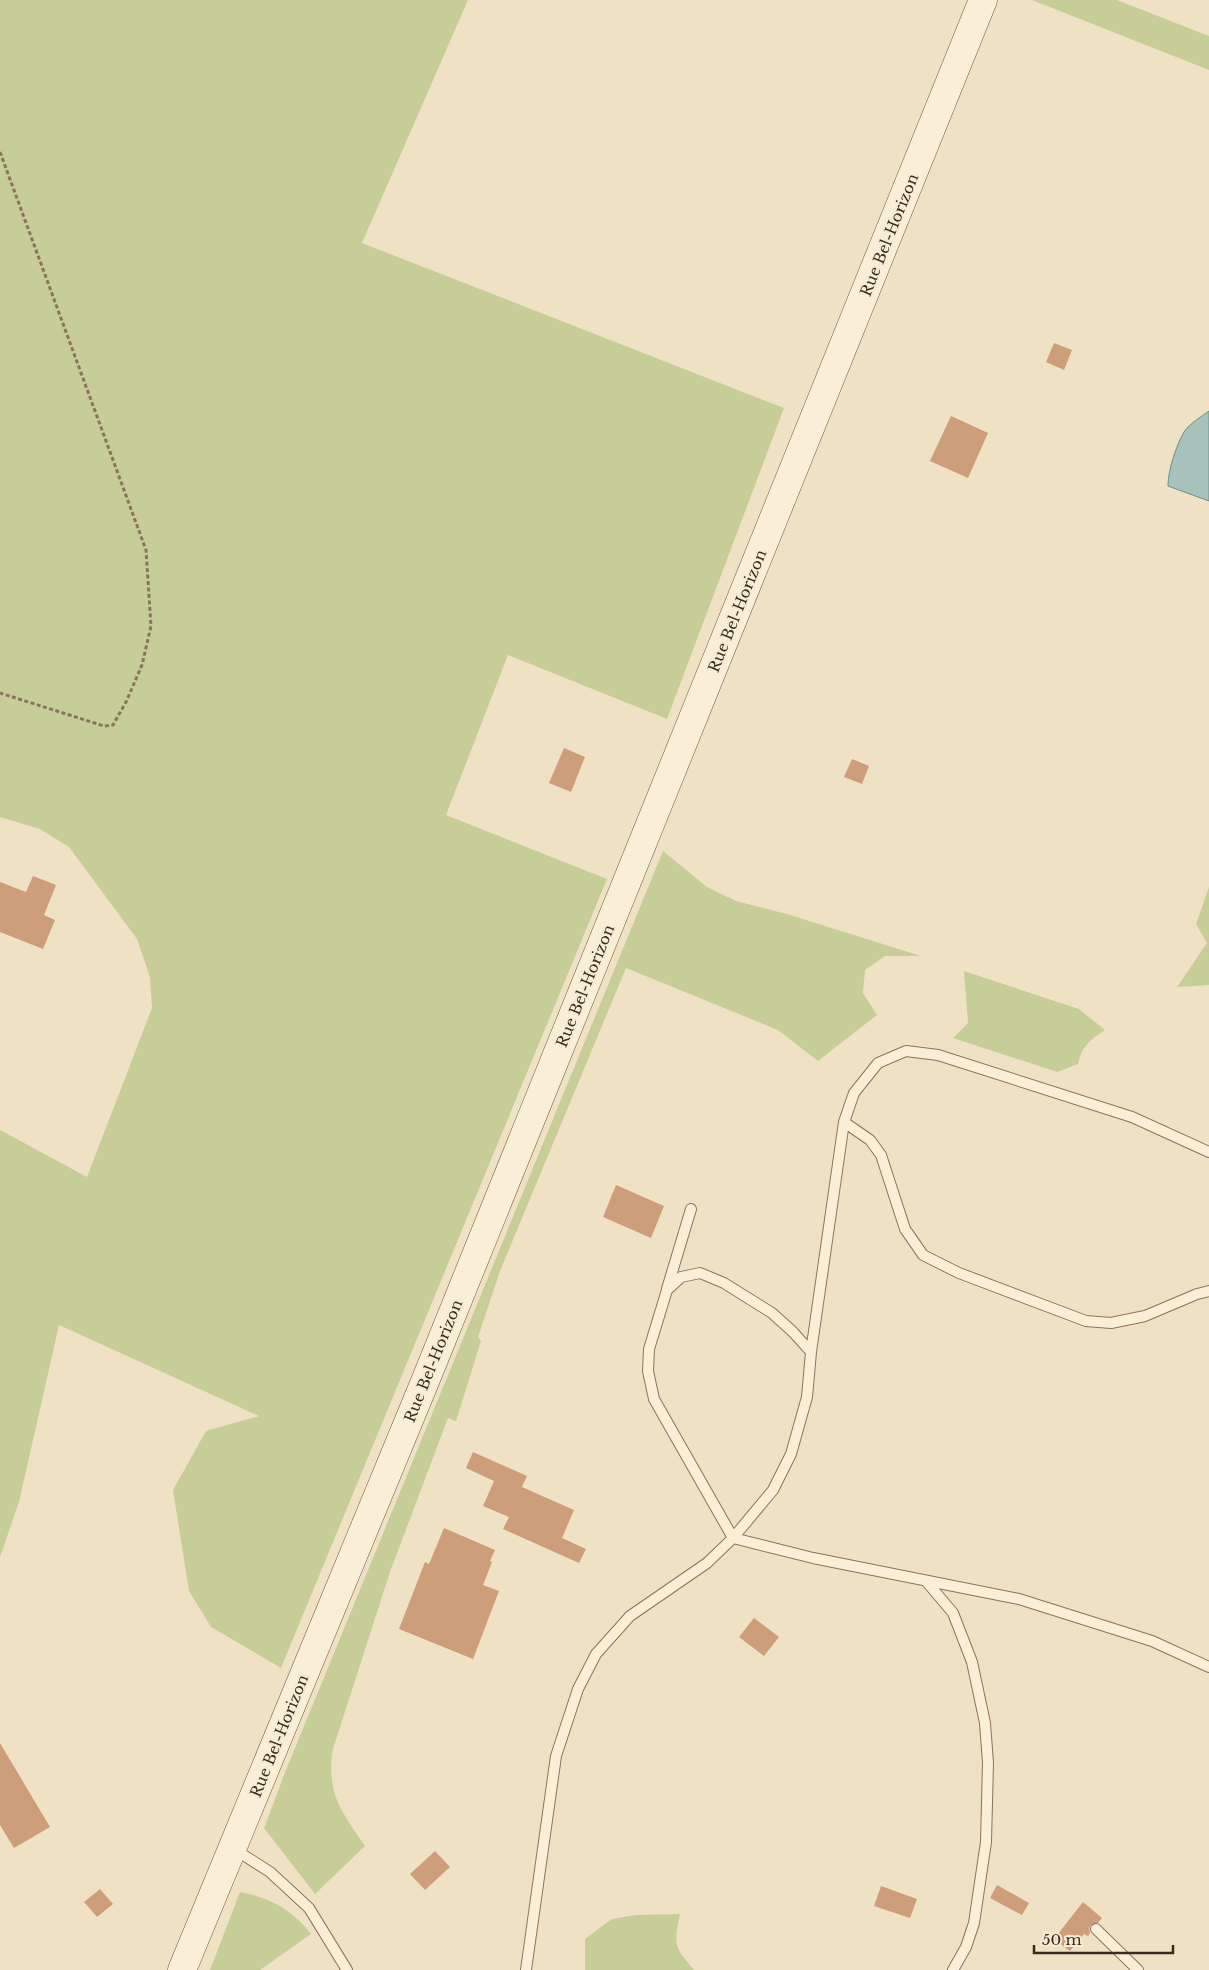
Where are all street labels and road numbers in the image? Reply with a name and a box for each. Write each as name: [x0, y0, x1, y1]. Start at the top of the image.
street label: Rue Bel-Horizon: [856, 171, 922, 299]
street label: Rue Bel-Horizon: [704, 547, 770, 675]
street label: Rue Bel-Horizon: [552, 922, 618, 1050]
street label: Rue Bel-Horizon: [400, 1297, 466, 1425]
street label: Rue Bel-Horizon: [246, 1672, 312, 1800]

